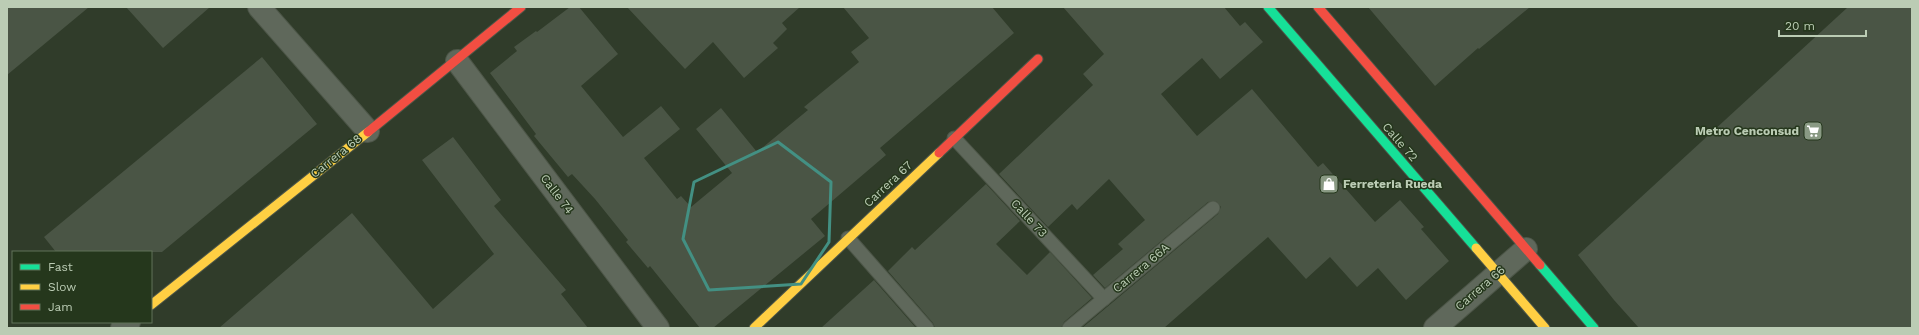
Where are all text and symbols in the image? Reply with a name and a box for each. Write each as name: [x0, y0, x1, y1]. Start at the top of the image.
scale bar: [1779, 12, 1866, 38]
text: 20 m: [1785, 19, 1815, 33]
street label: Calle 72: [1379, 120, 1421, 164]
supermarket icon: Metro Cenconsud: [1802, 120, 1824, 142]
place label: Metro Cenconsud: [1695, 124, 1799, 138]
street label: Carrera 68: [308, 131, 364, 181]
street label: Carrera 67: [861, 158, 915, 210]
street label: Calle 74: [538, 171, 576, 217]
shop icon: Ferreteria Rueda: [1318, 173, 1340, 195]
place label: Ferreteria Rueda: [1343, 177, 1442, 191]
street label: Calle 73: [1008, 196, 1050, 240]
street label: Carrera 66A: [1110, 240, 1172, 296]
legend: [12, 251, 152, 323]
text: Fast: [48, 260, 73, 274]
street label: Carrera 66: [1452, 263, 1508, 313]
text: Slow: [48, 280, 76, 294]
text: Jam: [48, 300, 73, 314]

